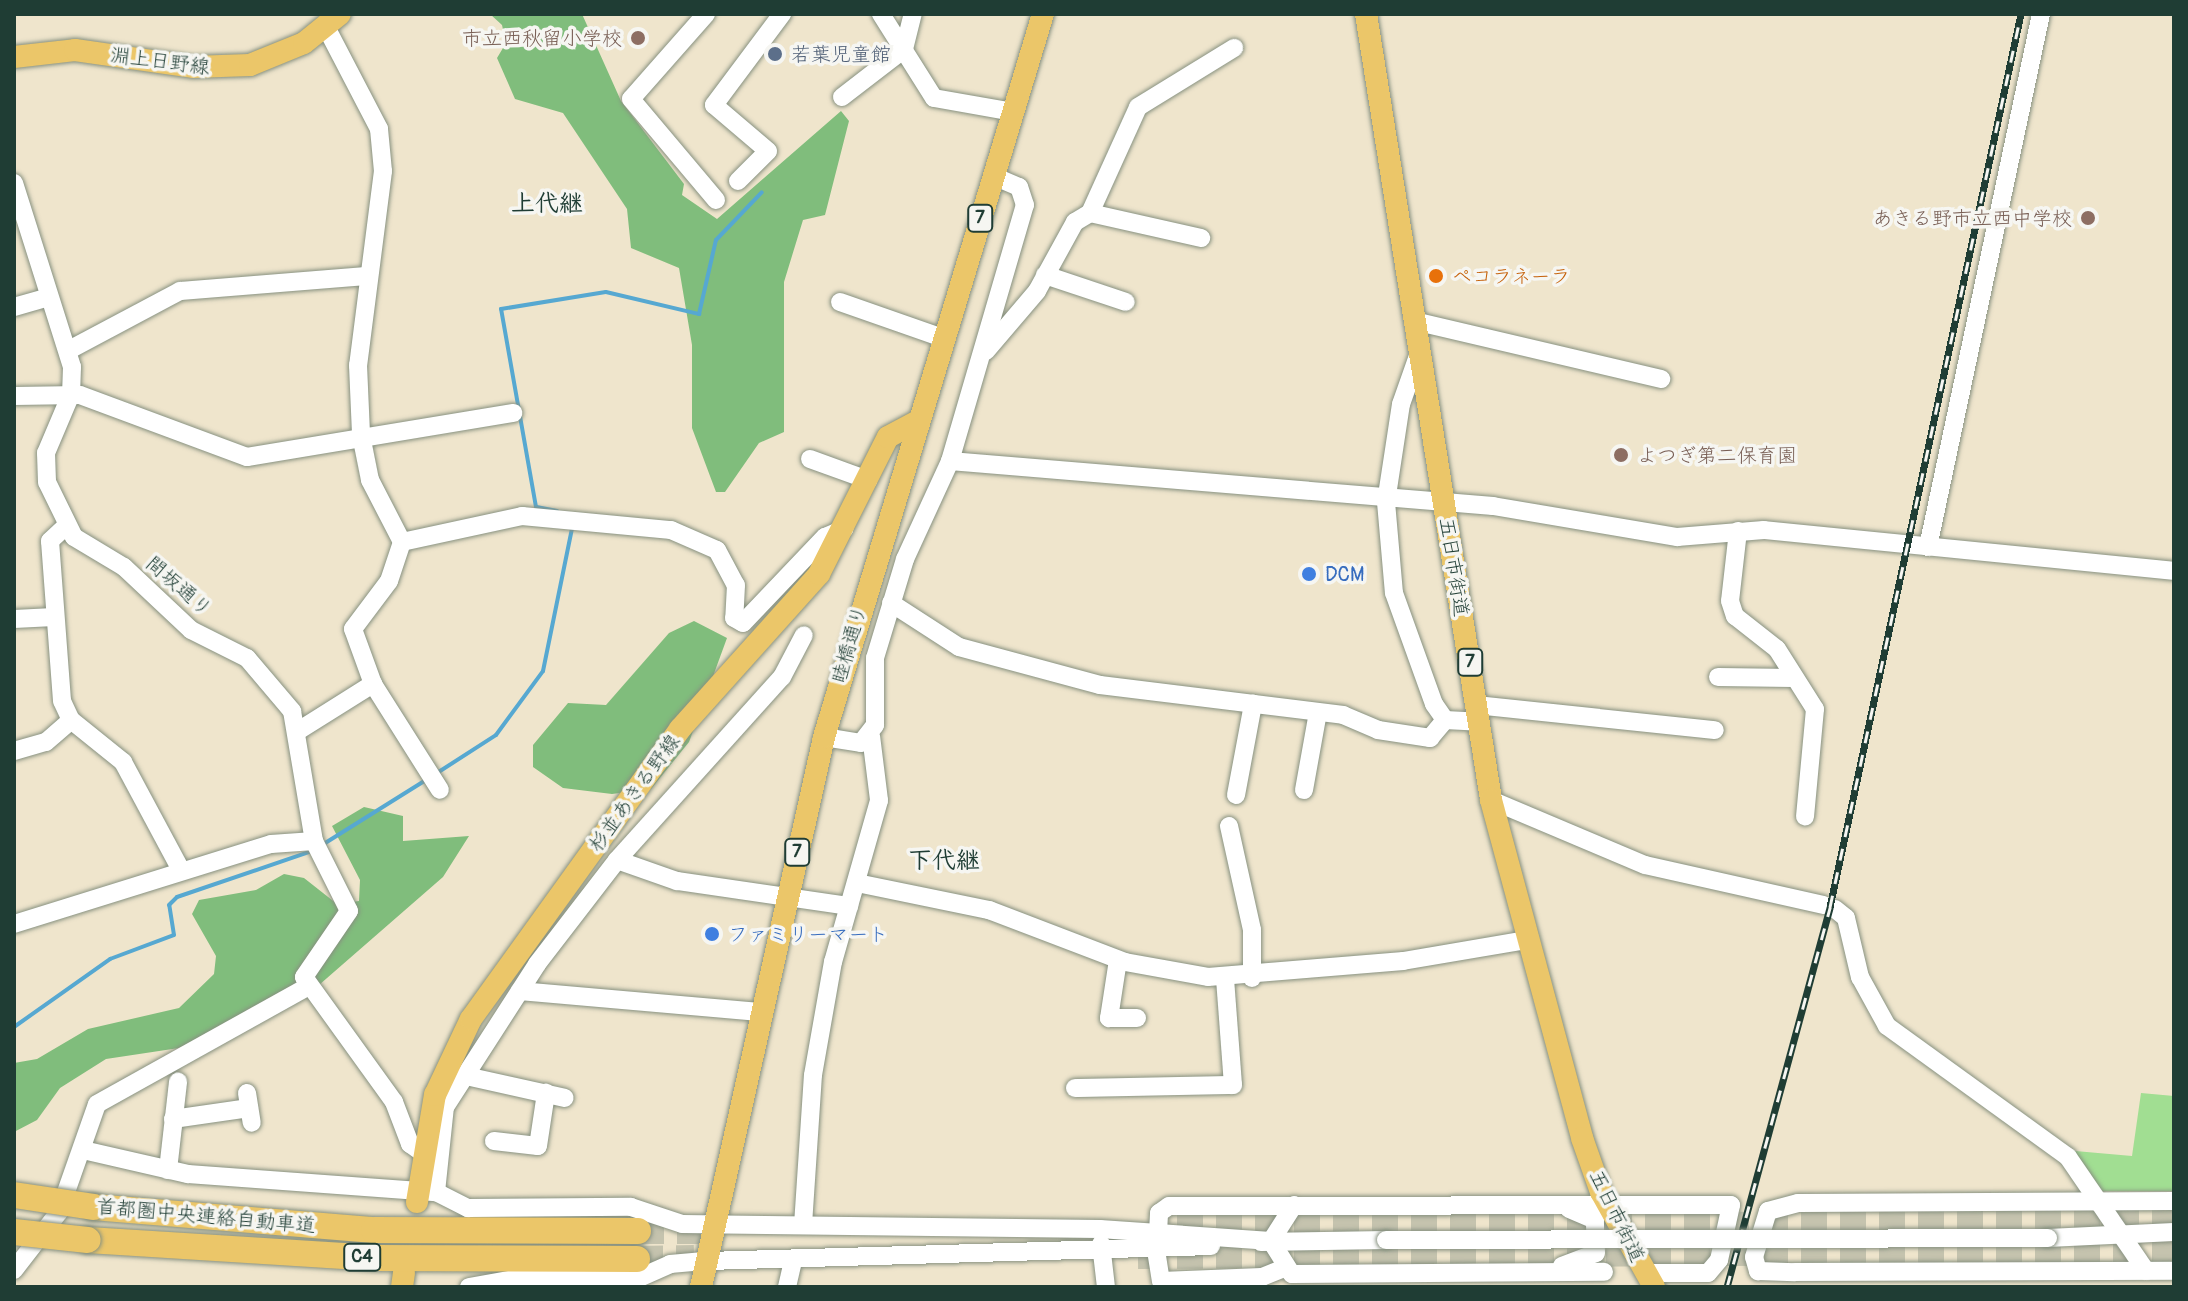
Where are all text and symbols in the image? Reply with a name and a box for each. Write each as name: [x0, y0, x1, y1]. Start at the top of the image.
place label: 市立西秋留小学校: [462, 26, 622, 50]
marker: 市立西秋留小学校: [629, 29, 647, 47]
place label: 若葉児童館: [791, 42, 891, 66]
street label: 淵上日野線: [109, 43, 211, 79]
marker: 若葉児童館: [766, 45, 784, 63]
district label: 上代継: [511, 190, 583, 218]
road number: 7: [966, 204, 994, 232]
place label: あきる野市立西中学校: [1872, 206, 2072, 230]
marker: あきる野市立西中学校: [2079, 209, 2097, 227]
place label: ペコラネーラ: [1452, 264, 1571, 288]
marker: ペコラネーラ: [1427, 267, 1445, 285]
place label: よつぎ第二保育園: [1637, 443, 1797, 467]
marker: よつぎ第二保育園: [1612, 446, 1630, 464]
street label: 五日市街道: [1434, 516, 1474, 618]
street label: 間坂通り: [141, 551, 217, 621]
place label: DCM: [1325, 562, 1364, 586]
marker: DCM: [1300, 565, 1318, 583]
street label: 睦橋通り: [826, 602, 872, 686]
road number: 7: [1456, 648, 1484, 676]
street label: 杉並あきる野線: [583, 729, 685, 857]
road number: 7: [783, 838, 811, 866]
district label: 下代継: [908, 847, 980, 875]
place label: ファミリーマート: [728, 922, 888, 946]
marker: ファミリーマート: [703, 925, 721, 943]
street label: 五日市街道: [1584, 1166, 1650, 1266]
street label: 首都圏中央連絡自動車道: [95, 1194, 317, 1238]
road number: C4: [342, 1243, 382, 1271]

